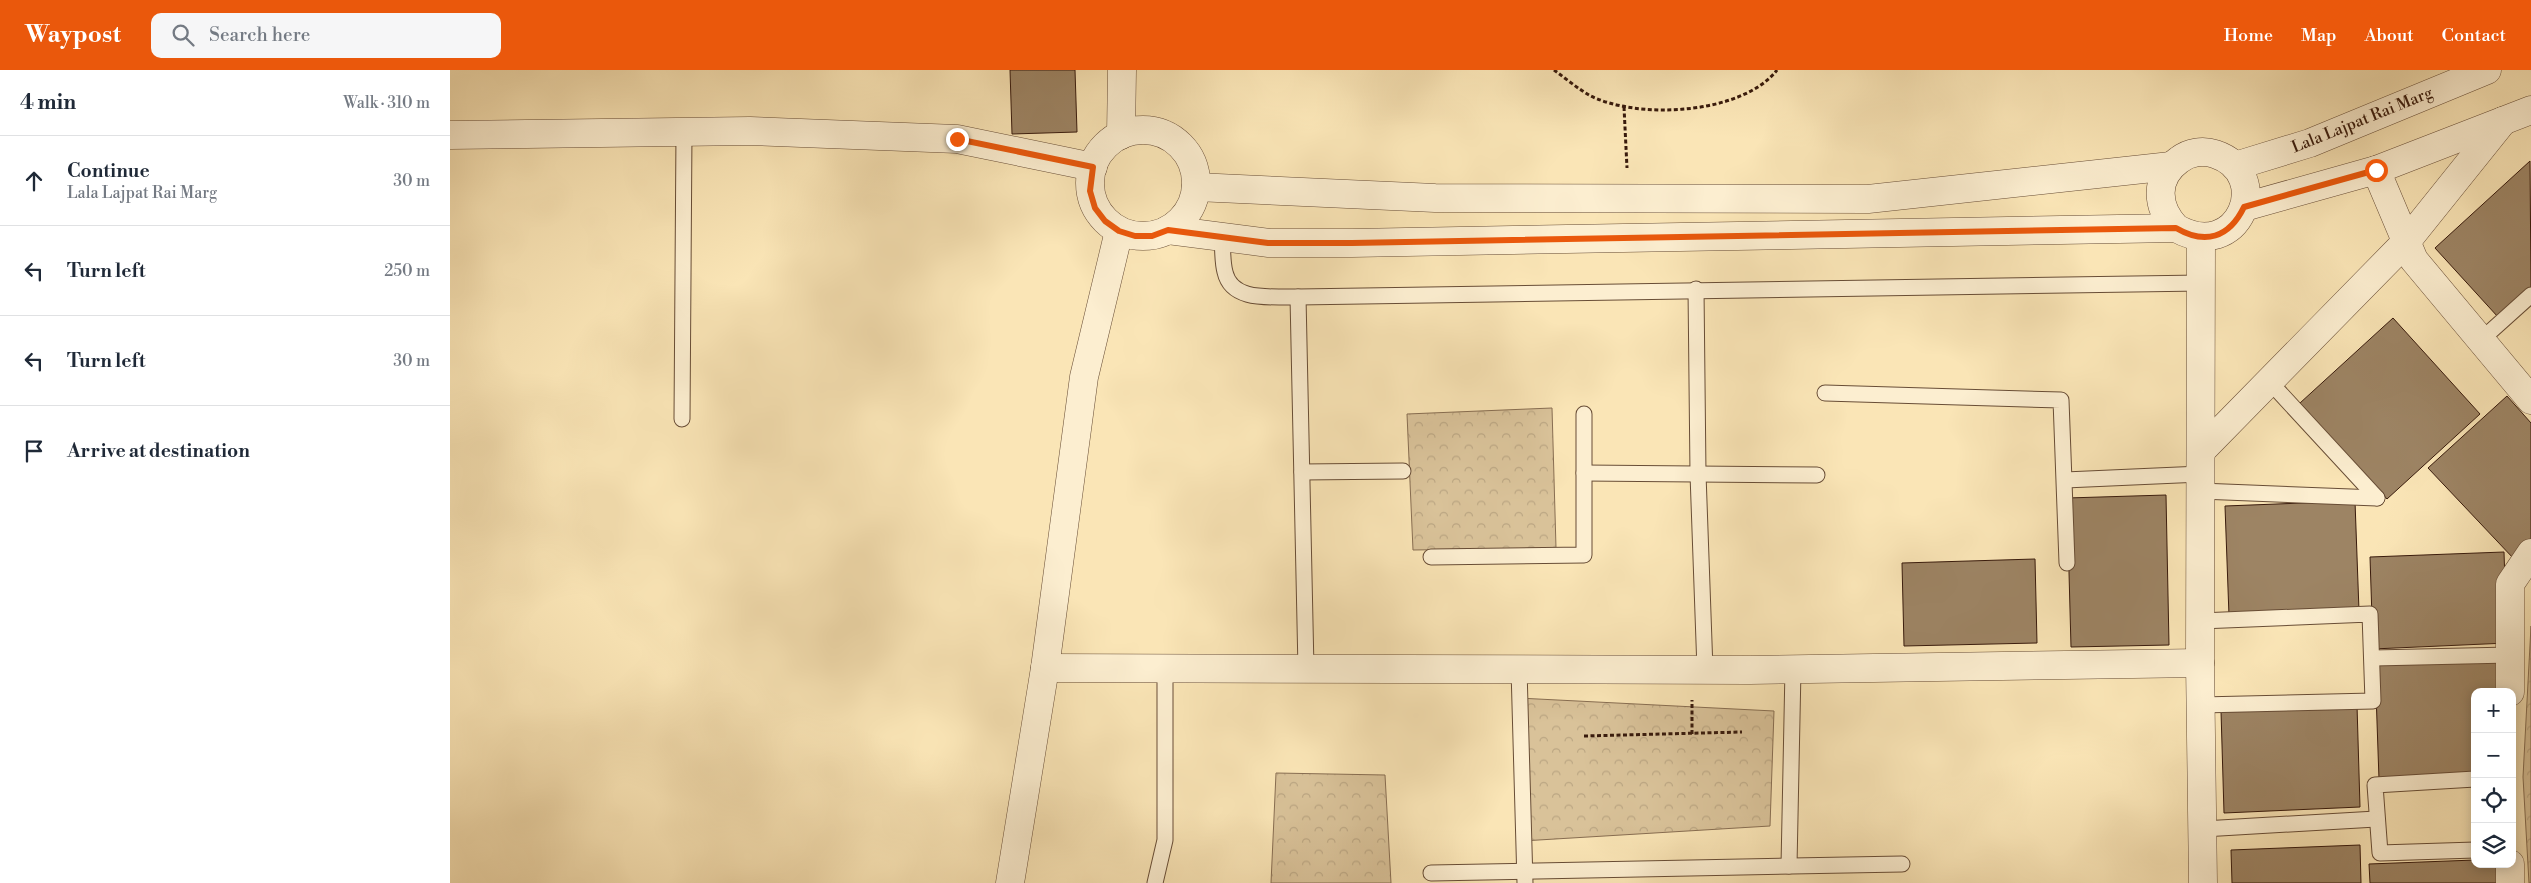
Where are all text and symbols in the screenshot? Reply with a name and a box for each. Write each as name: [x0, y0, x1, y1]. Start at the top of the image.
search box: [151, 13, 501, 58]
text: Waypost: [25, 20, 121, 50]
icon: search: [169, 21, 197, 49]
text: Search here: [209, 23, 310, 47]
text: Home: [2224, 24, 2273, 47]
text: Map: [2301, 24, 2337, 47]
text: About: [2365, 24, 2414, 47]
text: Contact: [2442, 24, 2506, 47]
street label: Lala Lajpat Rai Marg: [2289, 82, 2436, 157]
text: 4 min: [20, 90, 76, 116]
text: Walk · 310 m: [343, 93, 430, 113]
route end: [946, 128, 969, 151]
text: Continue: [67, 159, 150, 183]
route start: [2365, 159, 2388, 182]
icon: ahead: [20, 167, 48, 195]
text: 30 m: [393, 171, 430, 191]
text: Lala Lajpat Rai Marg: [67, 183, 217, 203]
icon: left: [20, 257, 48, 285]
text: Turn left: [67, 259, 146, 283]
text: 250 m: [384, 261, 430, 281]
icon: left: [20, 347, 48, 375]
text: Turn left: [67, 349, 146, 373]
text: 30 m: [393, 351, 430, 371]
icon: arrive: [20, 437, 48, 465]
text: Arrive at destination: [67, 439, 250, 463]
map controls: [2471, 688, 2516, 868]
button: +: [2471, 688, 2516, 733]
button: −: [2471, 733, 2516, 778]
button: locate: [2471, 778, 2516, 823]
button: layers: [2471, 823, 2516, 868]

